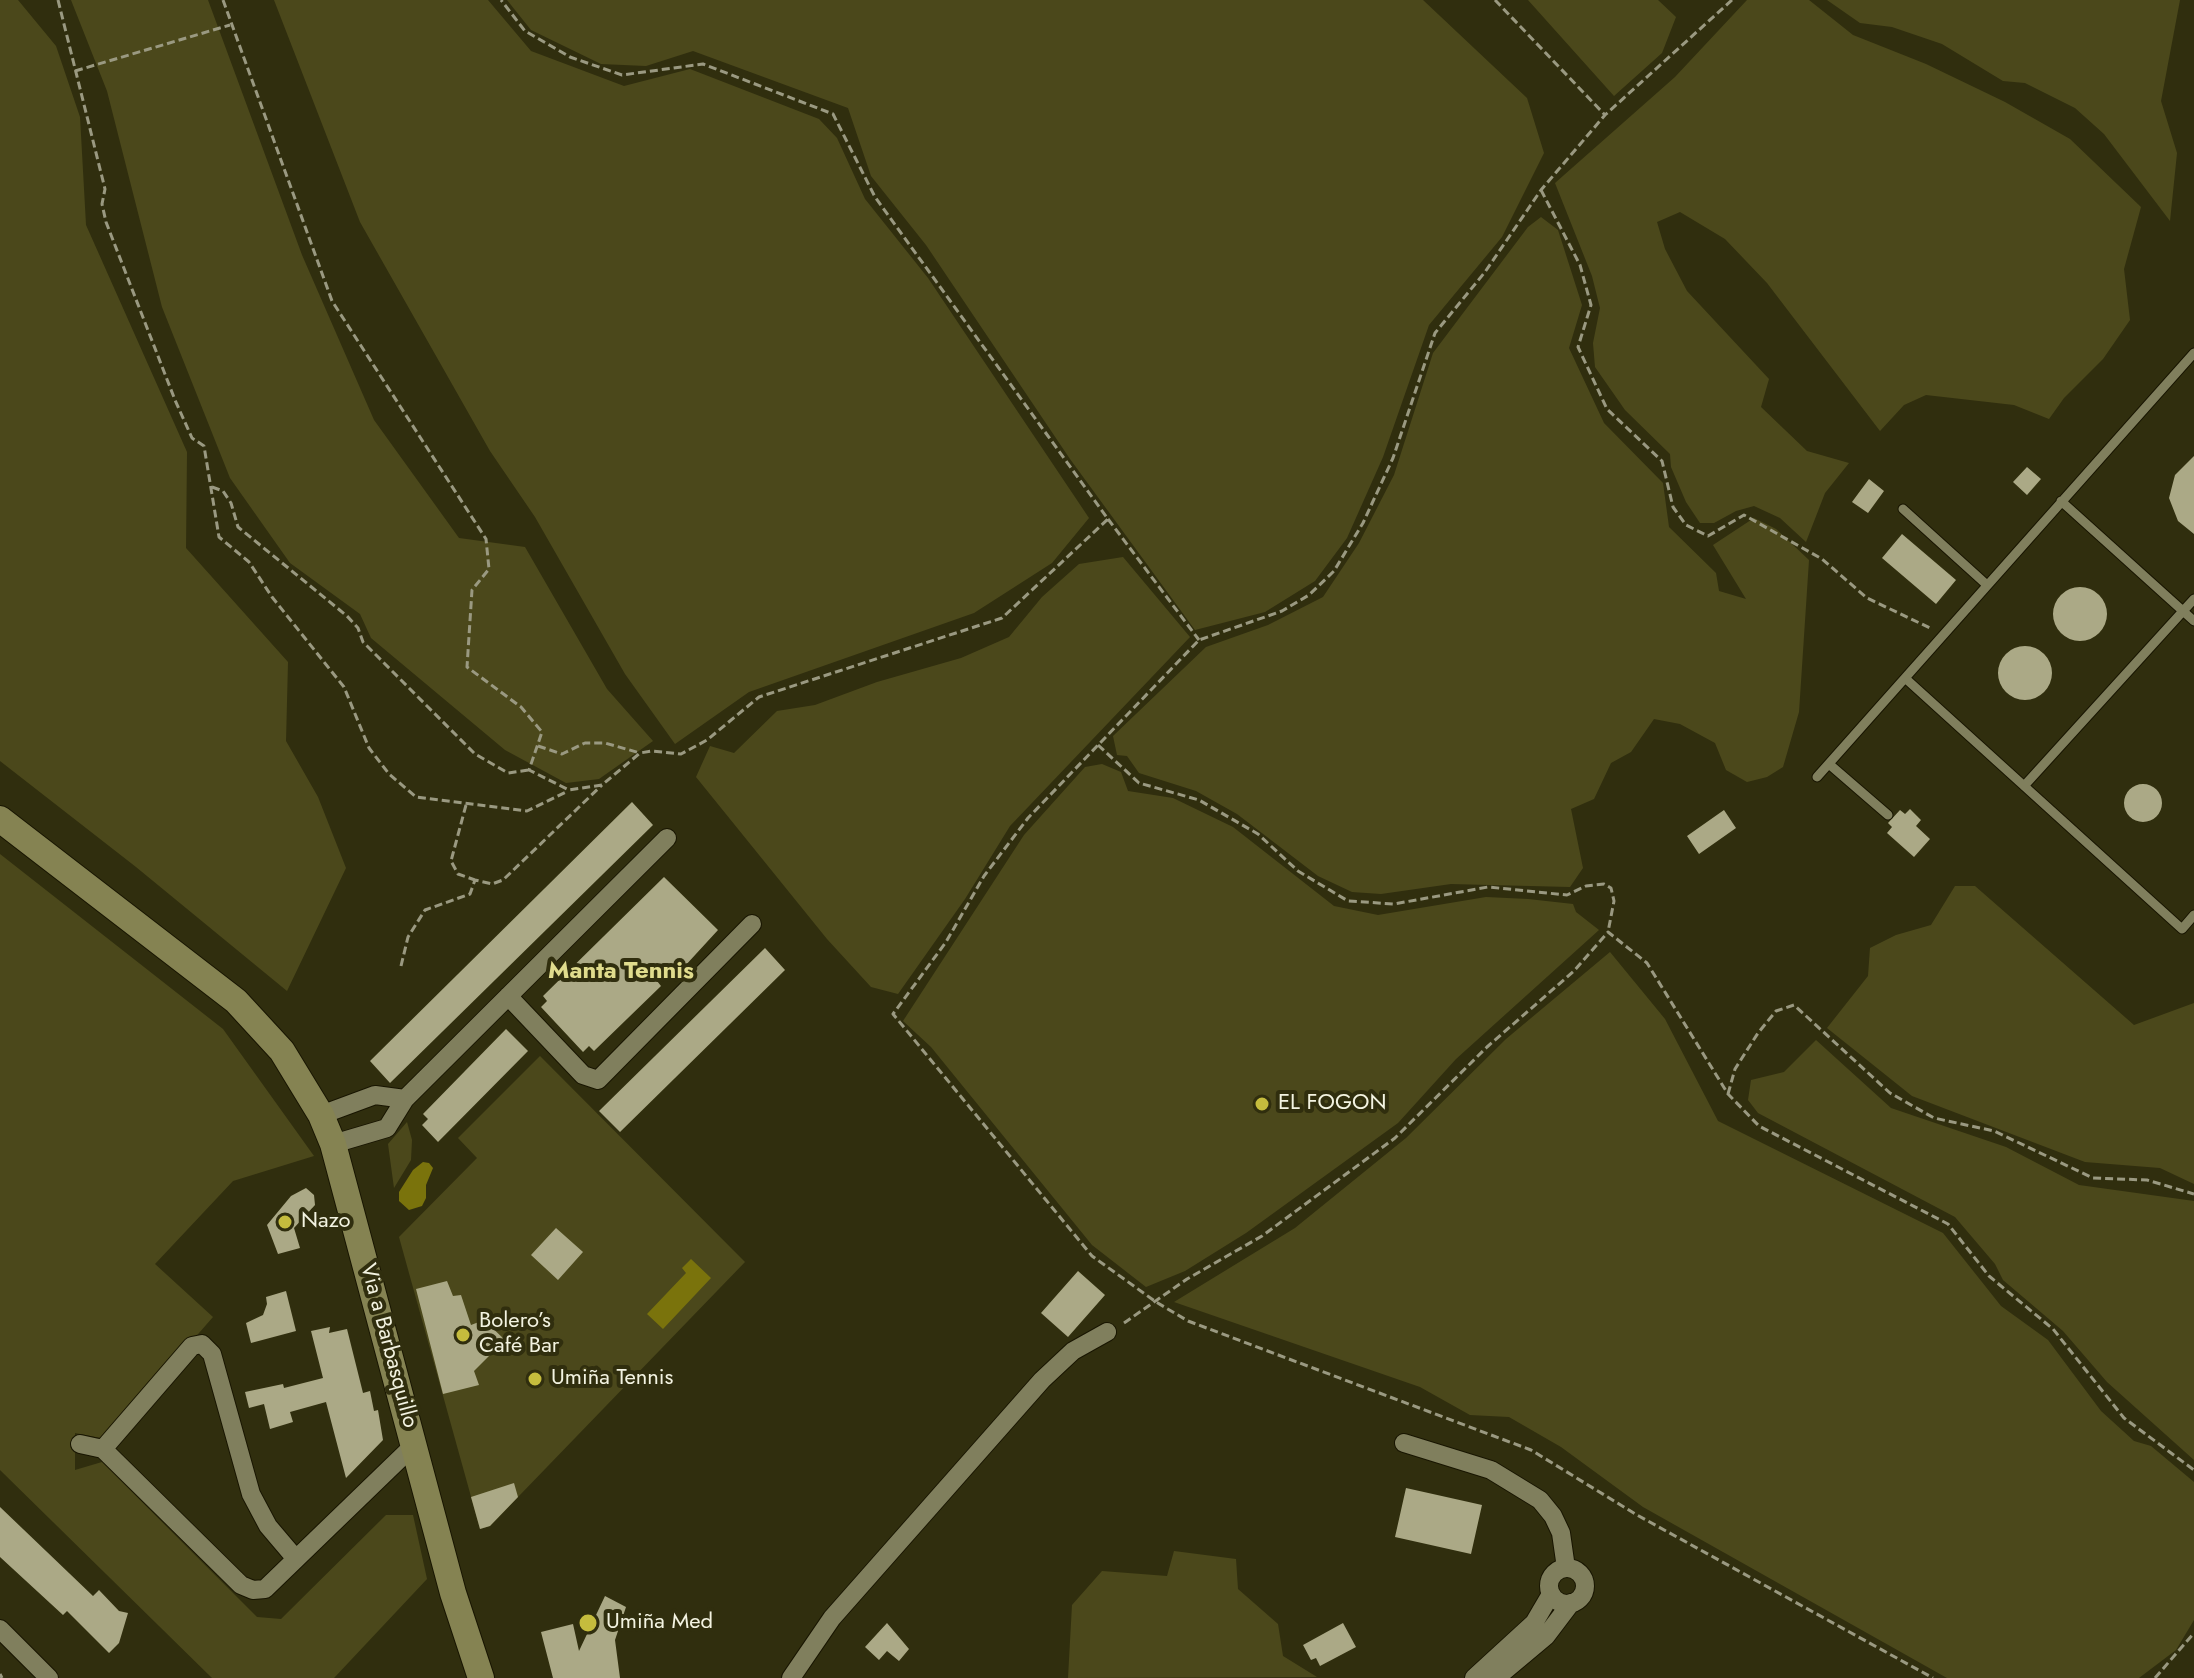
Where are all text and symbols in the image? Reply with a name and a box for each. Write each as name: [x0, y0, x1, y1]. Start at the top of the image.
district label: Manta Tennis: [548, 958, 694, 986]
place label: EL FOGON: [1278, 1091, 1386, 1117]
marker: EL FOGON: [1253, 1095, 1271, 1113]
place label: Nazo: [301, 1209, 350, 1235]
marker: Nazo: [276, 1213, 294, 1231]
street label: Via a Barbasquillo: [353, 1261, 423, 1431]
place label: Bolero’s Café Bar: [479, 1309, 559, 1360]
marker: Bolero’s Café Bar: [454, 1326, 472, 1344]
place label: Umiña Tennis: [551, 1366, 673, 1392]
marker: Umiña Tennis: [526, 1370, 544, 1388]
place label: Umiña Med: [606, 1610, 713, 1636]
marker: Umiña Med: [577, 1612, 599, 1634]

